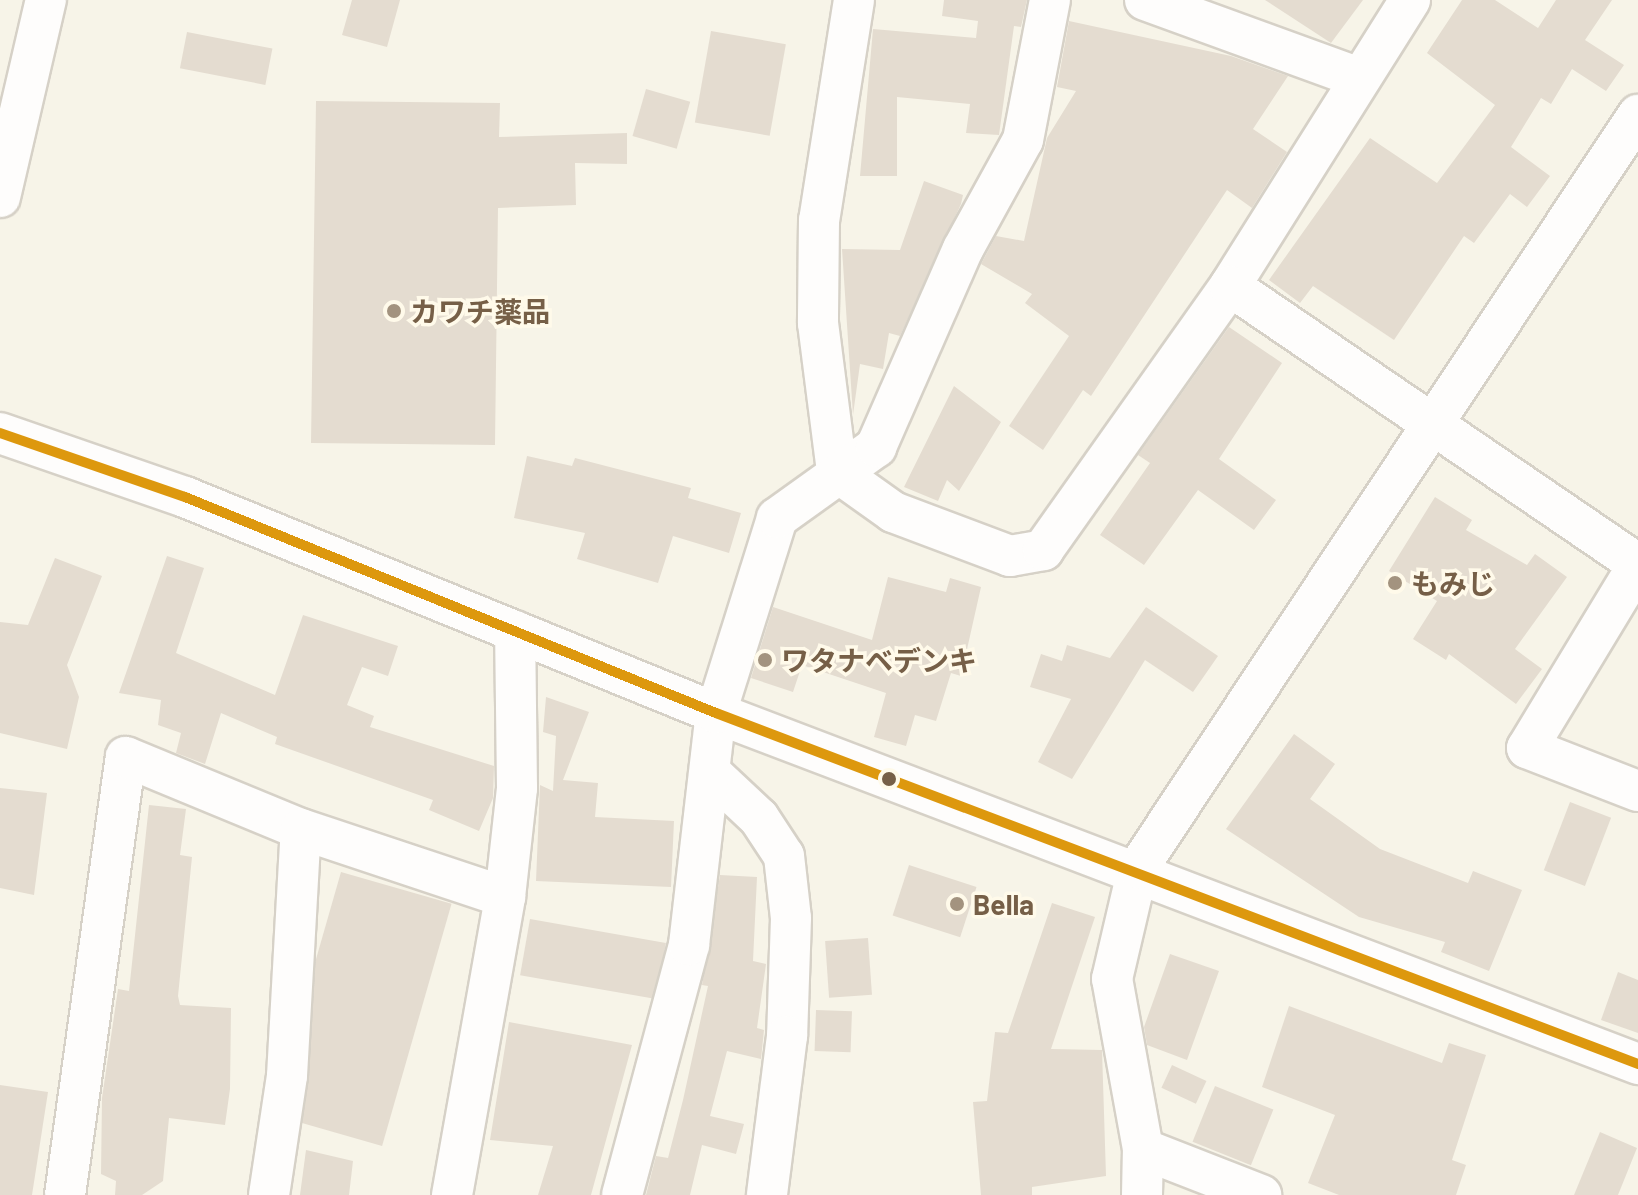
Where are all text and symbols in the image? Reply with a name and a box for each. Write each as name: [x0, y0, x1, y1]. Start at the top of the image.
place label: カワチ薬品: [410, 294, 550, 328]
marker: カワチ薬品: [385, 302, 403, 320]
place label: もみじ: [1411, 566, 1495, 600]
marker: もみじ: [1386, 574, 1404, 592]
place label: ワタナベデンキ: [781, 643, 977, 677]
marker: ワタナベデンキ: [756, 651, 774, 669]
unlabelled marker: [881, 771, 897, 787]
place label: Bella: [973, 887, 1034, 921]
marker: Bella: [948, 895, 966, 913]

